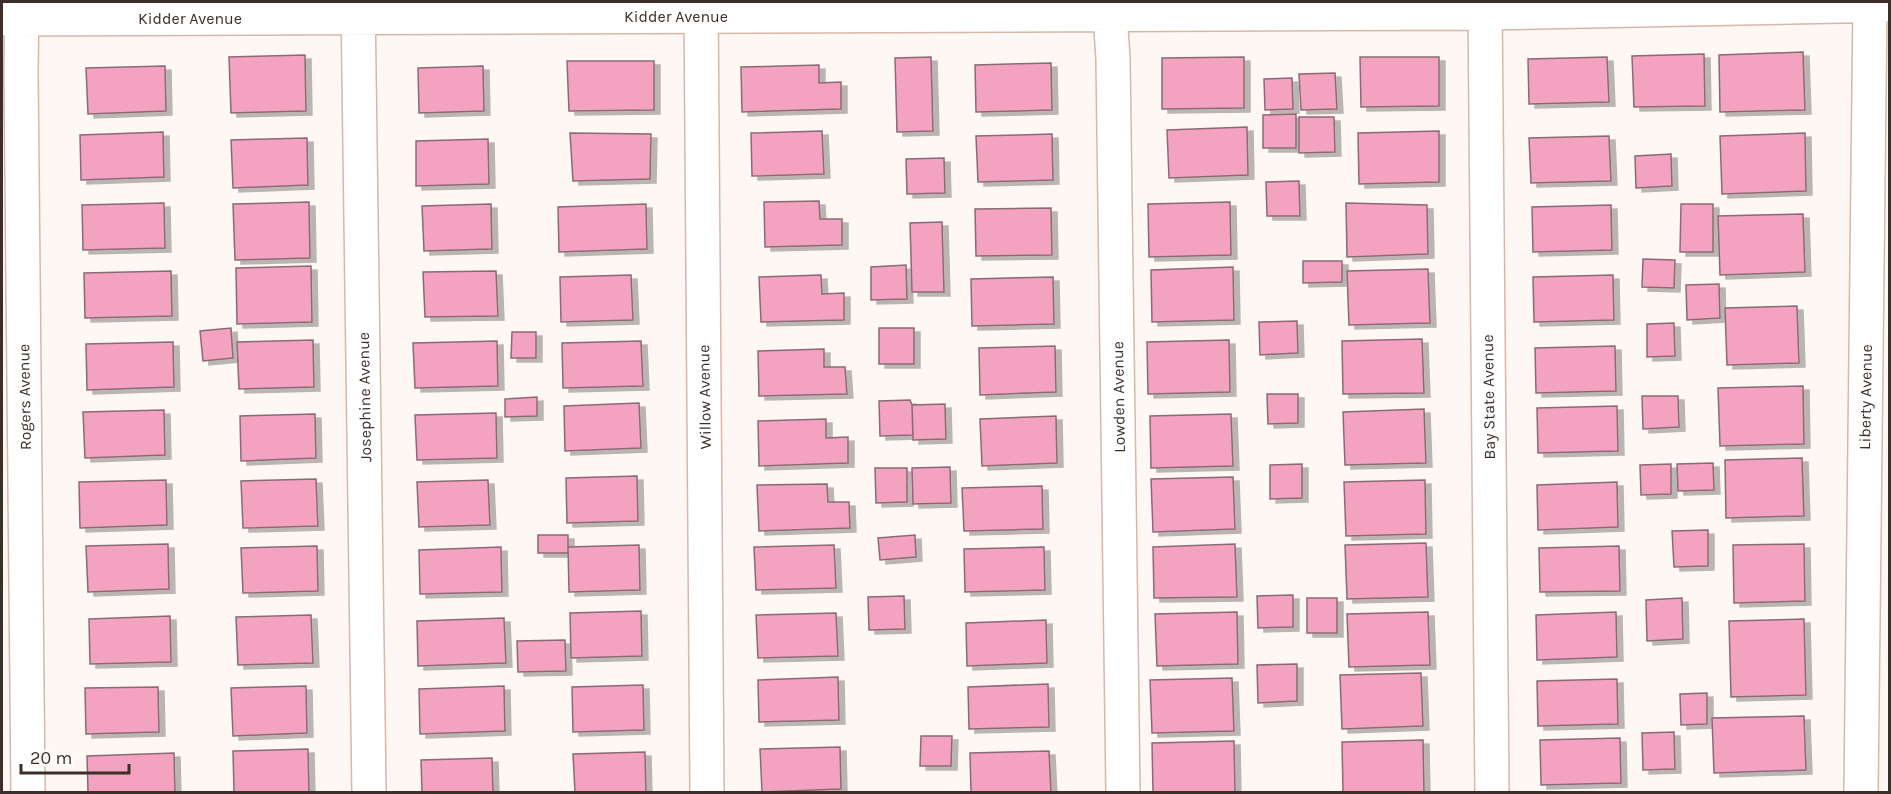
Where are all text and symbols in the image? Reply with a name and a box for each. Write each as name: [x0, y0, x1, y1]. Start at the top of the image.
street label: Kidder Avenue: [624, 7, 728, 26]
street label: Kidder Avenue: [138, 9, 242, 28]
street label: Josephine Avenue: [354, 332, 375, 462]
street label: Bay State Avenue: [1478, 334, 1499, 460]
street label: Lowden Avenue: [1108, 341, 1129, 453]
street label: Rogers Avenue: [14, 344, 35, 450]
street label: Willow Avenue: [694, 344, 715, 450]
street label: Liberty Avenue: [1855, 344, 1876, 450]
scale bar: [21, 737, 129, 775]
text: 20 m: [30, 747, 72, 769]

